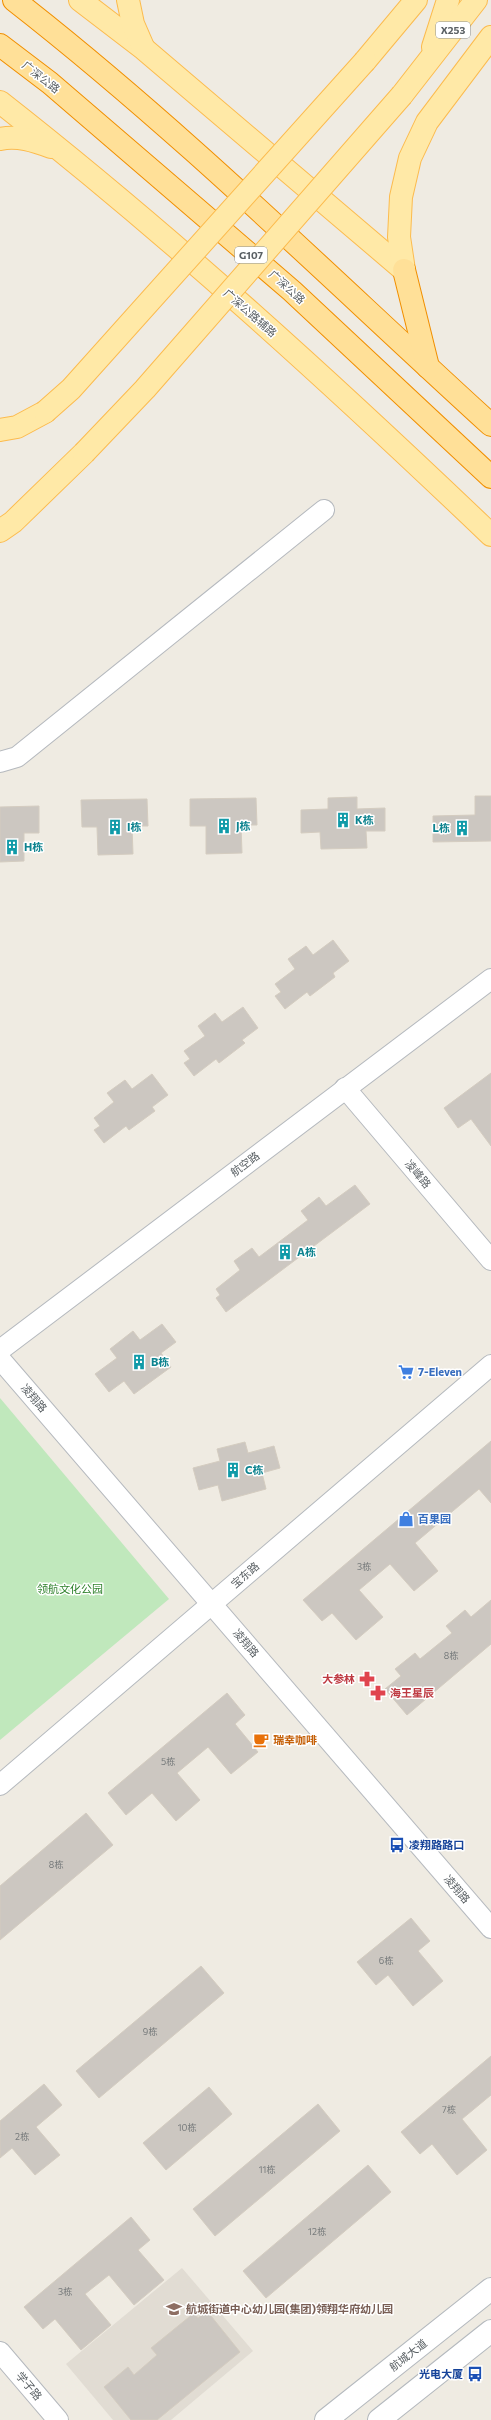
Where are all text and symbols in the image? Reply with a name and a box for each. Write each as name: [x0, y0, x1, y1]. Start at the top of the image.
road number: X253: [436, 22, 470, 38]
street label: 广深公路: [20, 58, 63, 95]
road number: G107: [235, 247, 267, 263]
street label: 广深公路: [267, 267, 308, 306]
street label: 广深公路辅路: [221, 286, 279, 339]
building icon: K栋: [334, 811, 352, 829]
place label: K栋: [355, 813, 374, 826]
building icon: J栋: [215, 817, 233, 835]
building icon: I栋: [106, 818, 124, 836]
place label: J栋: [236, 819, 251, 833]
building icon: L栋: [453, 819, 471, 837]
place label: I栋: [127, 820, 141, 833]
place label: L栋: [433, 821, 450, 834]
building icon: H栋: [3, 838, 21, 856]
place label: H栋: [24, 840, 43, 853]
street label: 航空路: [228, 1148, 262, 1179]
street label: 凌峰路: [403, 1157, 434, 1190]
building icon: A栋: [276, 1243, 294, 1261]
place label: A栋: [297, 1245, 316, 1258]
building icon: B栋: [130, 1353, 148, 1371]
place label: B栋: [151, 1355, 169, 1368]
supermarket icon: 7-Eleven: [397, 1363, 415, 1381]
place label: 7-Eleven: [418, 1365, 462, 1378]
street label: 凌翔路: [19, 1381, 50, 1414]
building icon: C栋: [224, 1461, 242, 1479]
place label: C栋: [245, 1463, 264, 1476]
shop icon: 百果园: [397, 1510, 415, 1528]
place label: 百果园: [418, 1512, 451, 1525]
street label: 宝东路: [228, 1559, 261, 1590]
house number: 3栋: [357, 1561, 371, 1572]
park label: 领航文化公园: [37, 1582, 103, 1595]
street label: 凌翔路: [231, 1626, 262, 1659]
house number: 8栋: [444, 1650, 458, 1661]
pharmacy icon: 大参林: [358, 1670, 376, 1688]
place label: 大参林: [322, 1672, 355, 1685]
pharmacy icon: 海王星辰: [369, 1684, 387, 1702]
place label: 海王星辰: [390, 1686, 434, 1699]
cafe icon: 瑞幸咖啡: [252, 1731, 270, 1749]
place label: 瑞幸咖啡: [273, 1733, 317, 1746]
house number: 5栋: [161, 1756, 175, 1767]
bus stop icon: 凌翔路路口: [388, 1836, 406, 1854]
place label: 凌翔路路口: [409, 1838, 464, 1851]
house number: 8栋: [49, 1859, 63, 1870]
street label: 凌翔路: [442, 1872, 473, 1905]
house number: 6栋: [379, 1955, 393, 1966]
house number: 9栋: [143, 2026, 157, 2037]
house number: 7栋: [442, 2104, 456, 2115]
house number: 10栋: [178, 2122, 196, 2133]
house number: 2栋: [15, 2131, 29, 2142]
house number: 11栋: [259, 2164, 275, 2175]
house number: 12栋: [308, 2226, 326, 2237]
house number: 3栋: [58, 2286, 72, 2297]
school or university icon: 航城街道中心幼儿园(集团)领翔华府幼儿园: [165, 2300, 183, 2318]
place label: 航城街道中心幼儿园(集团)领翔华府幼儿园: [186, 2302, 393, 2315]
street label: 航城大道: [386, 2336, 429, 2373]
bus stop icon: 光电大厦: [466, 2365, 484, 2383]
place label: 光电大厦: [419, 2367, 463, 2380]
street label: 学子路: [14, 2369, 45, 2402]

